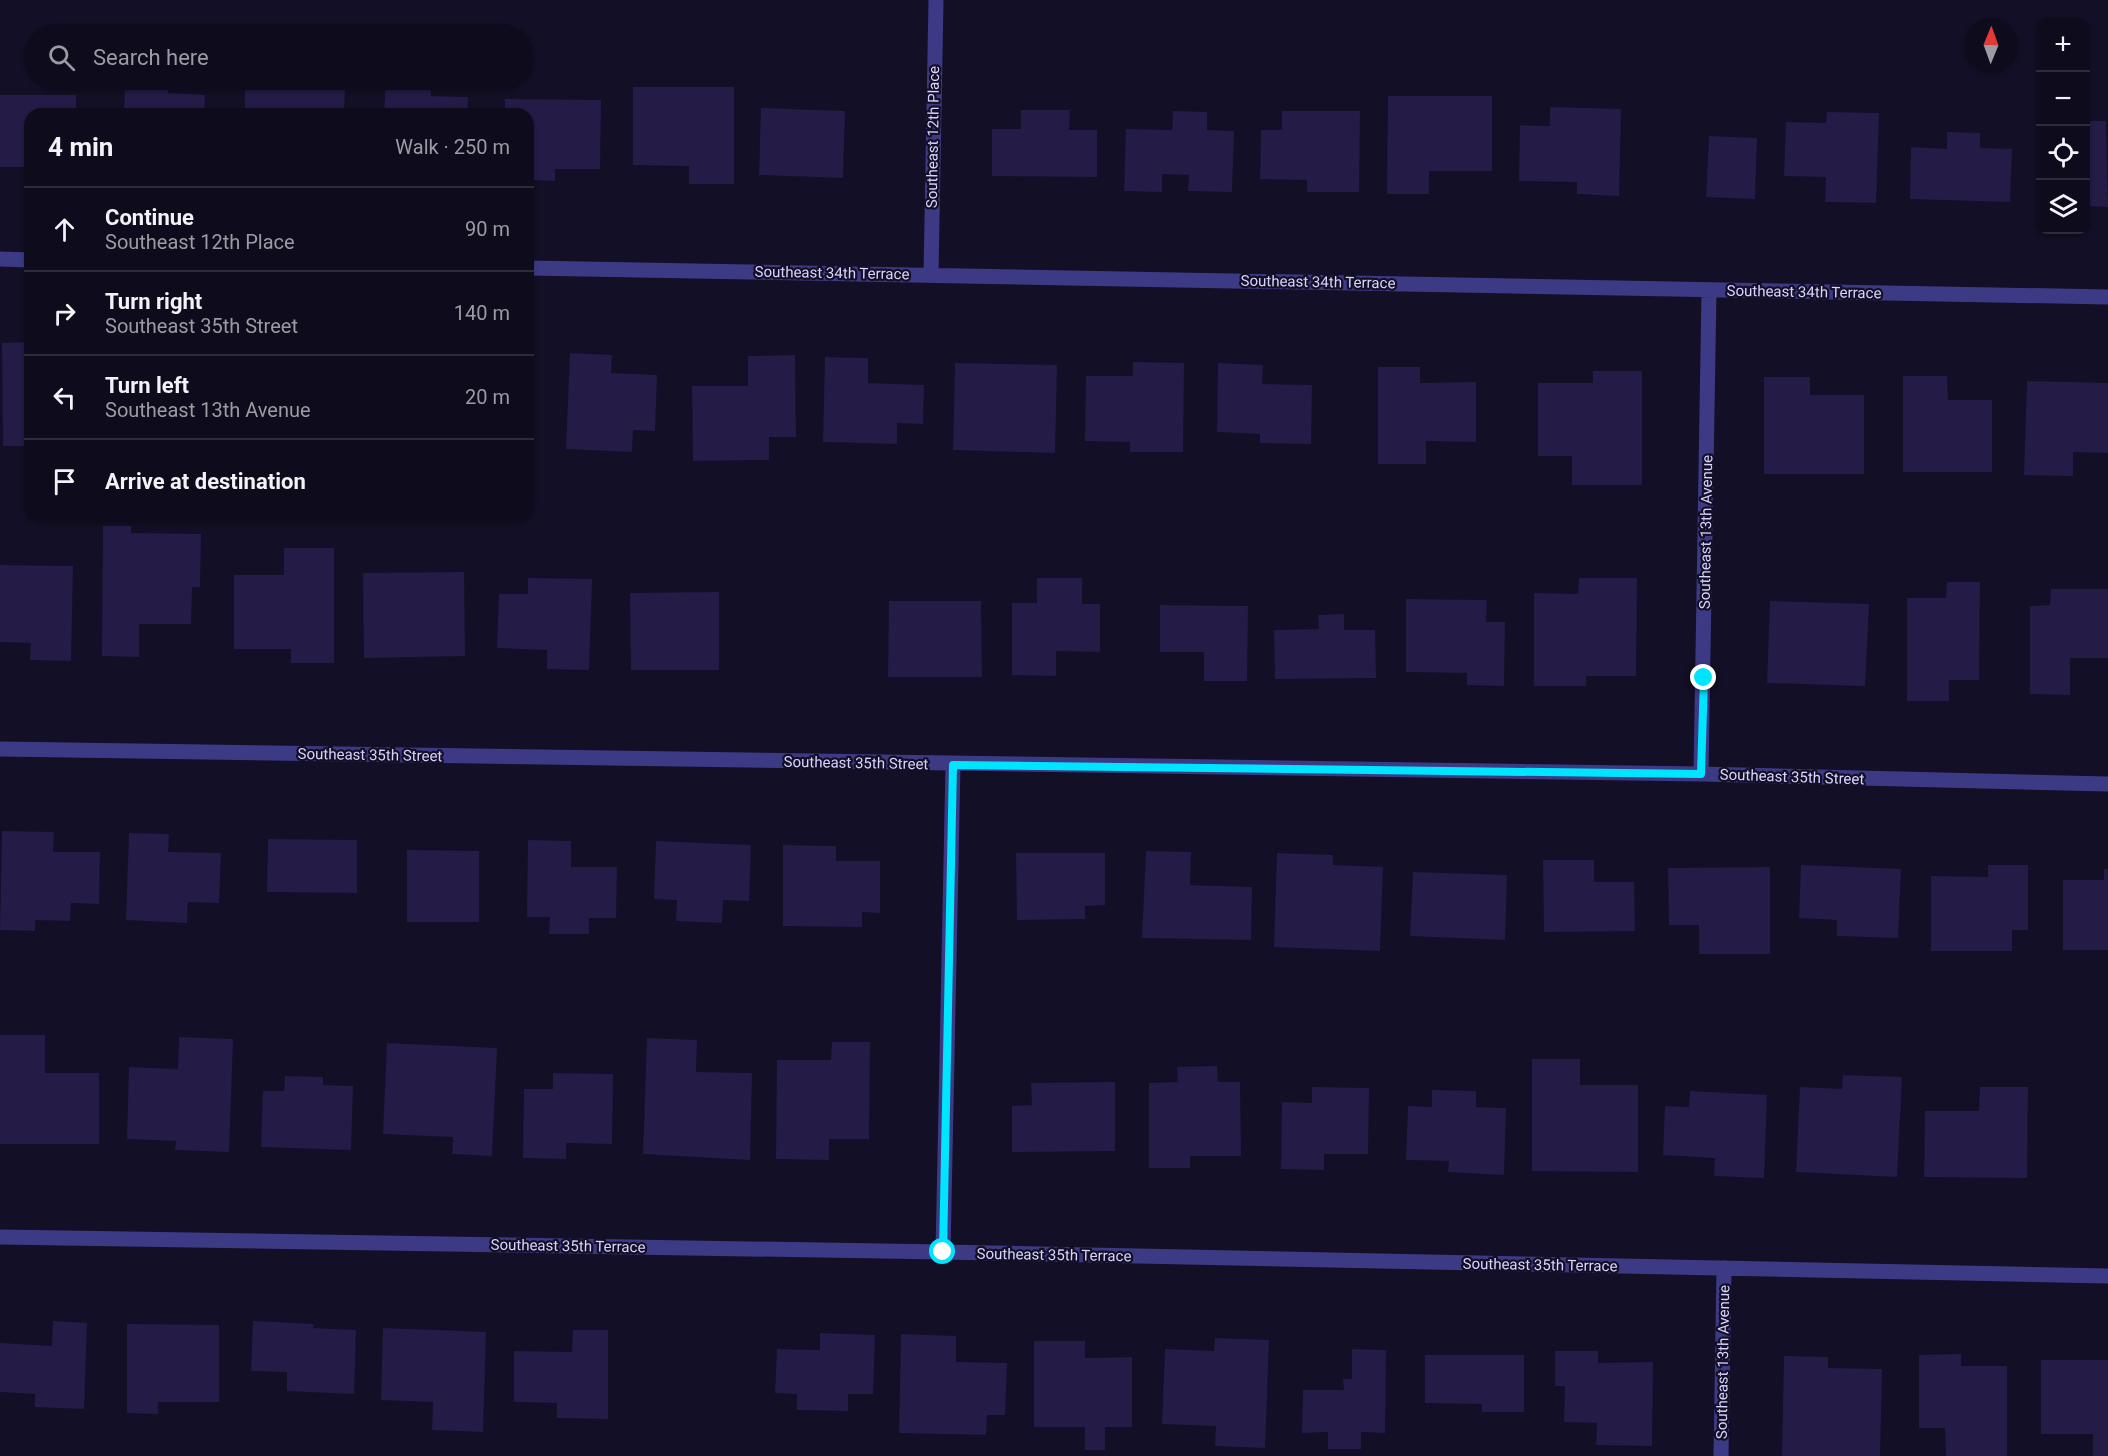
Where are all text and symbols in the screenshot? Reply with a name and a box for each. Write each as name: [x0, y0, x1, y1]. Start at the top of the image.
north arrow: [1964, 18, 2018, 72]
map controls: [2036, 18, 2090, 234]
button: +: [2036, 18, 2090, 72]
search box: [24, 24, 534, 90]
icon: search: [45, 41, 78, 74]
text: Search here: [93, 45, 209, 70]
street label: Southeast 12th Place: [923, 66, 943, 208]
button: −: [2036, 72, 2090, 126]
button: locate: [2036, 126, 2090, 180]
text: 4 min: [48, 132, 113, 162]
text: Walk · 250 m: [395, 135, 510, 159]
button: layers: [2036, 180, 2090, 234]
text: Continue: [105, 205, 194, 230]
icon: ahead: [48, 213, 81, 246]
text: 90 m: [465, 217, 510, 241]
text: Southeast 12th Place: [105, 230, 295, 254]
street label: Southeast 34th Terrace: [754, 263, 910, 283]
street label: Southeast 34th Terrace: [1240, 272, 1396, 292]
street label: Southeast 34th Terrace: [1726, 282, 1882, 302]
text: Turn right: [105, 289, 202, 314]
icon: right: [48, 297, 81, 330]
text: 140 m: [454, 301, 510, 325]
text: Southeast 35th Street: [105, 314, 298, 338]
text: Turn left: [105, 373, 189, 398]
icon: left: [48, 381, 81, 414]
text: 20 m: [465, 385, 510, 409]
text: Southeast 13th Avenue: [105, 398, 311, 422]
street label: Southeast 13th Avenue: [1696, 455, 1716, 609]
icon: arrive: [48, 465, 81, 498]
text: Arrive at destination: [105, 469, 306, 494]
route end: [1690, 664, 1716, 690]
street label: Southeast 35th Street: [297, 745, 443, 765]
street label: Southeast 35th Street: [783, 753, 929, 773]
street label: Southeast 35th Street: [1719, 765, 1865, 789]
street label: Southeast 35th Terrace: [490, 1236, 646, 1256]
route start: [929, 1238, 955, 1264]
street label: Southeast 35th Terrace: [976, 1245, 1132, 1265]
street label: Southeast 35th Terrace: [1462, 1255, 1618, 1275]
street label: Southeast 13th Avenue: [1713, 1285, 1733, 1439]

